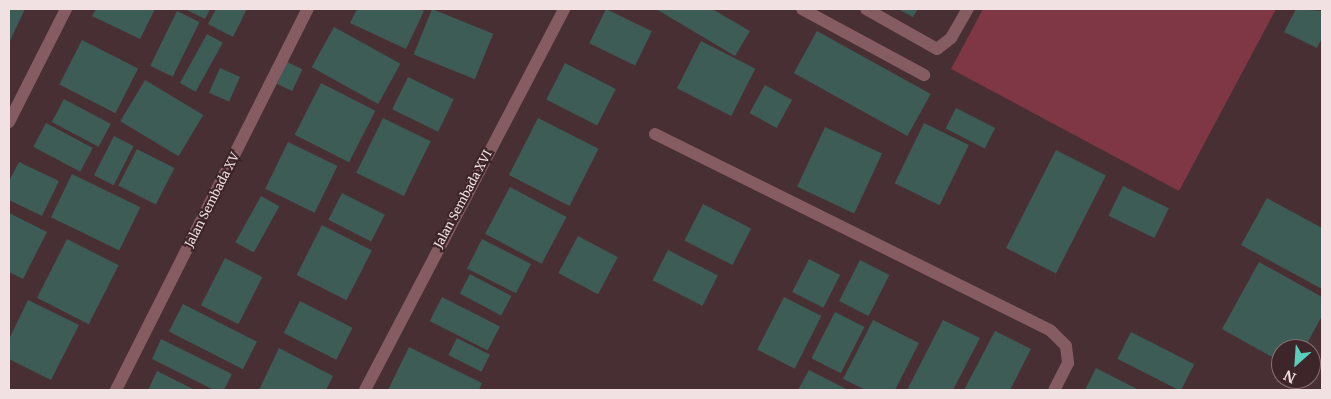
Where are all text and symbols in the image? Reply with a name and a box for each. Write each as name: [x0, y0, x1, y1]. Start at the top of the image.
street label: Jalan Sembada XVI: [431, 148, 495, 250]
street label: Jalan Sembada XV: [182, 150, 242, 250]
north arrow: [1271, 339, 1321, 389]
text: N: [1281, 366, 1299, 387]

